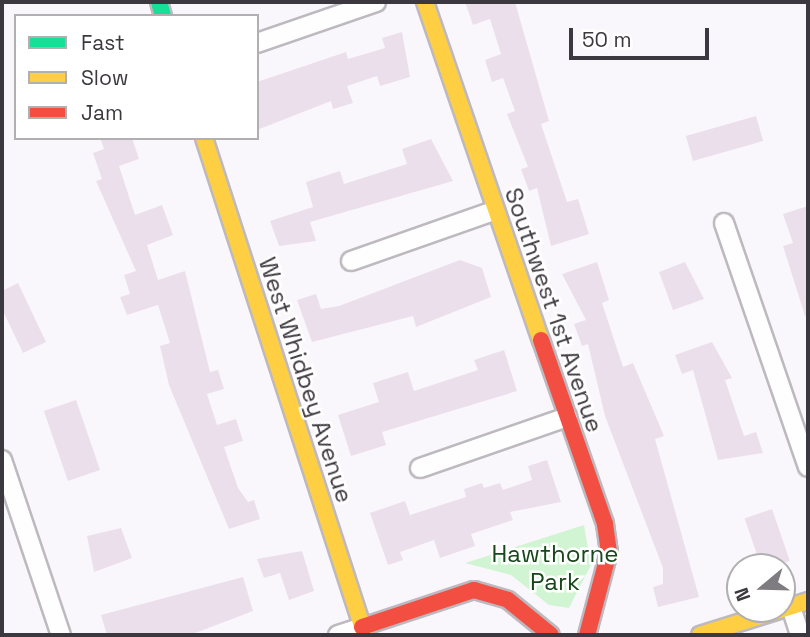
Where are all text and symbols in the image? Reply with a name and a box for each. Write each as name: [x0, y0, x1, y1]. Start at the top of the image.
legend: [14, 14, 259, 140]
scale bar: [572, 14, 712, 58]
text: 50 m: [582, 26, 632, 53]
text: Fast: [81, 29, 125, 56]
text: Slow: [81, 64, 129, 91]
text: Jam: [81, 99, 123, 126]
street label: Southwest 1st Avenue: [499, 184, 609, 436]
street label: West Whidbey Avenue: [253, 253, 359, 507]
park label: Hawthorne Park: [491, 540, 619, 596]
north arrow: [726, 553, 796, 623]
text: N: [729, 584, 756, 604]

